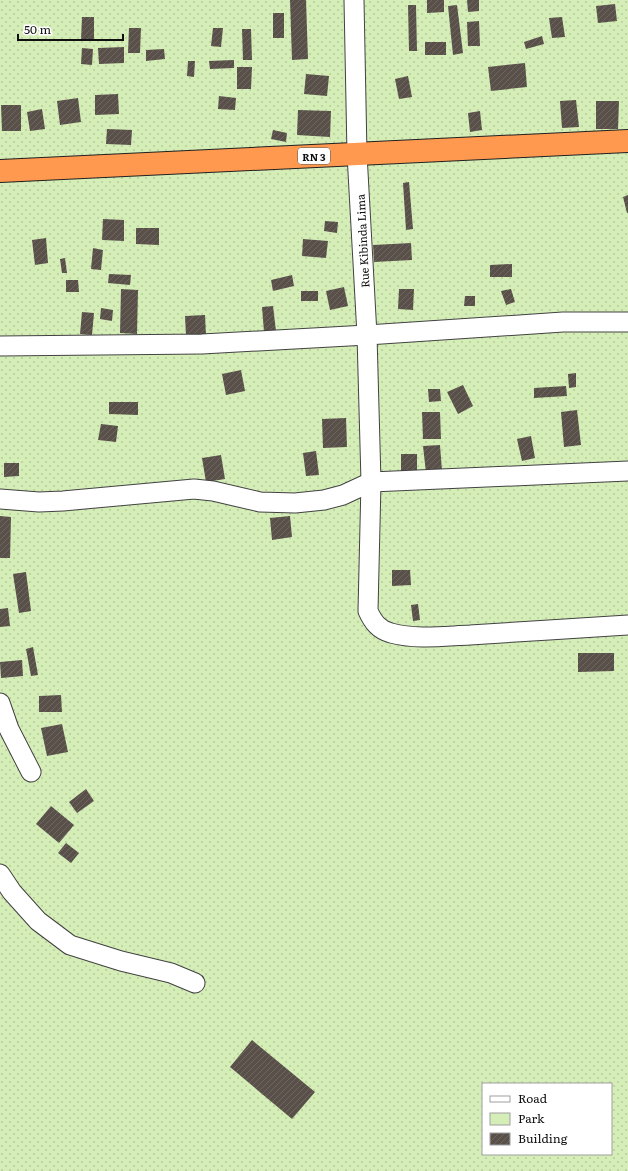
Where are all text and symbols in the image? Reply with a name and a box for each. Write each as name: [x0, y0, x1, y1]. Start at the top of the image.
scale bar: [18, 16, 123, 42]
text: 50 m: [24, 20, 51, 38]
road number: RN 3: [298, 148, 330, 164]
street label: Rue Kibinda Lima: [352, 194, 372, 288]
legend: [482, 1083, 612, 1155]
text: Road: [518, 1089, 548, 1107]
text: Park: [518, 1109, 545, 1127]
text: Building: [518, 1129, 568, 1147]

